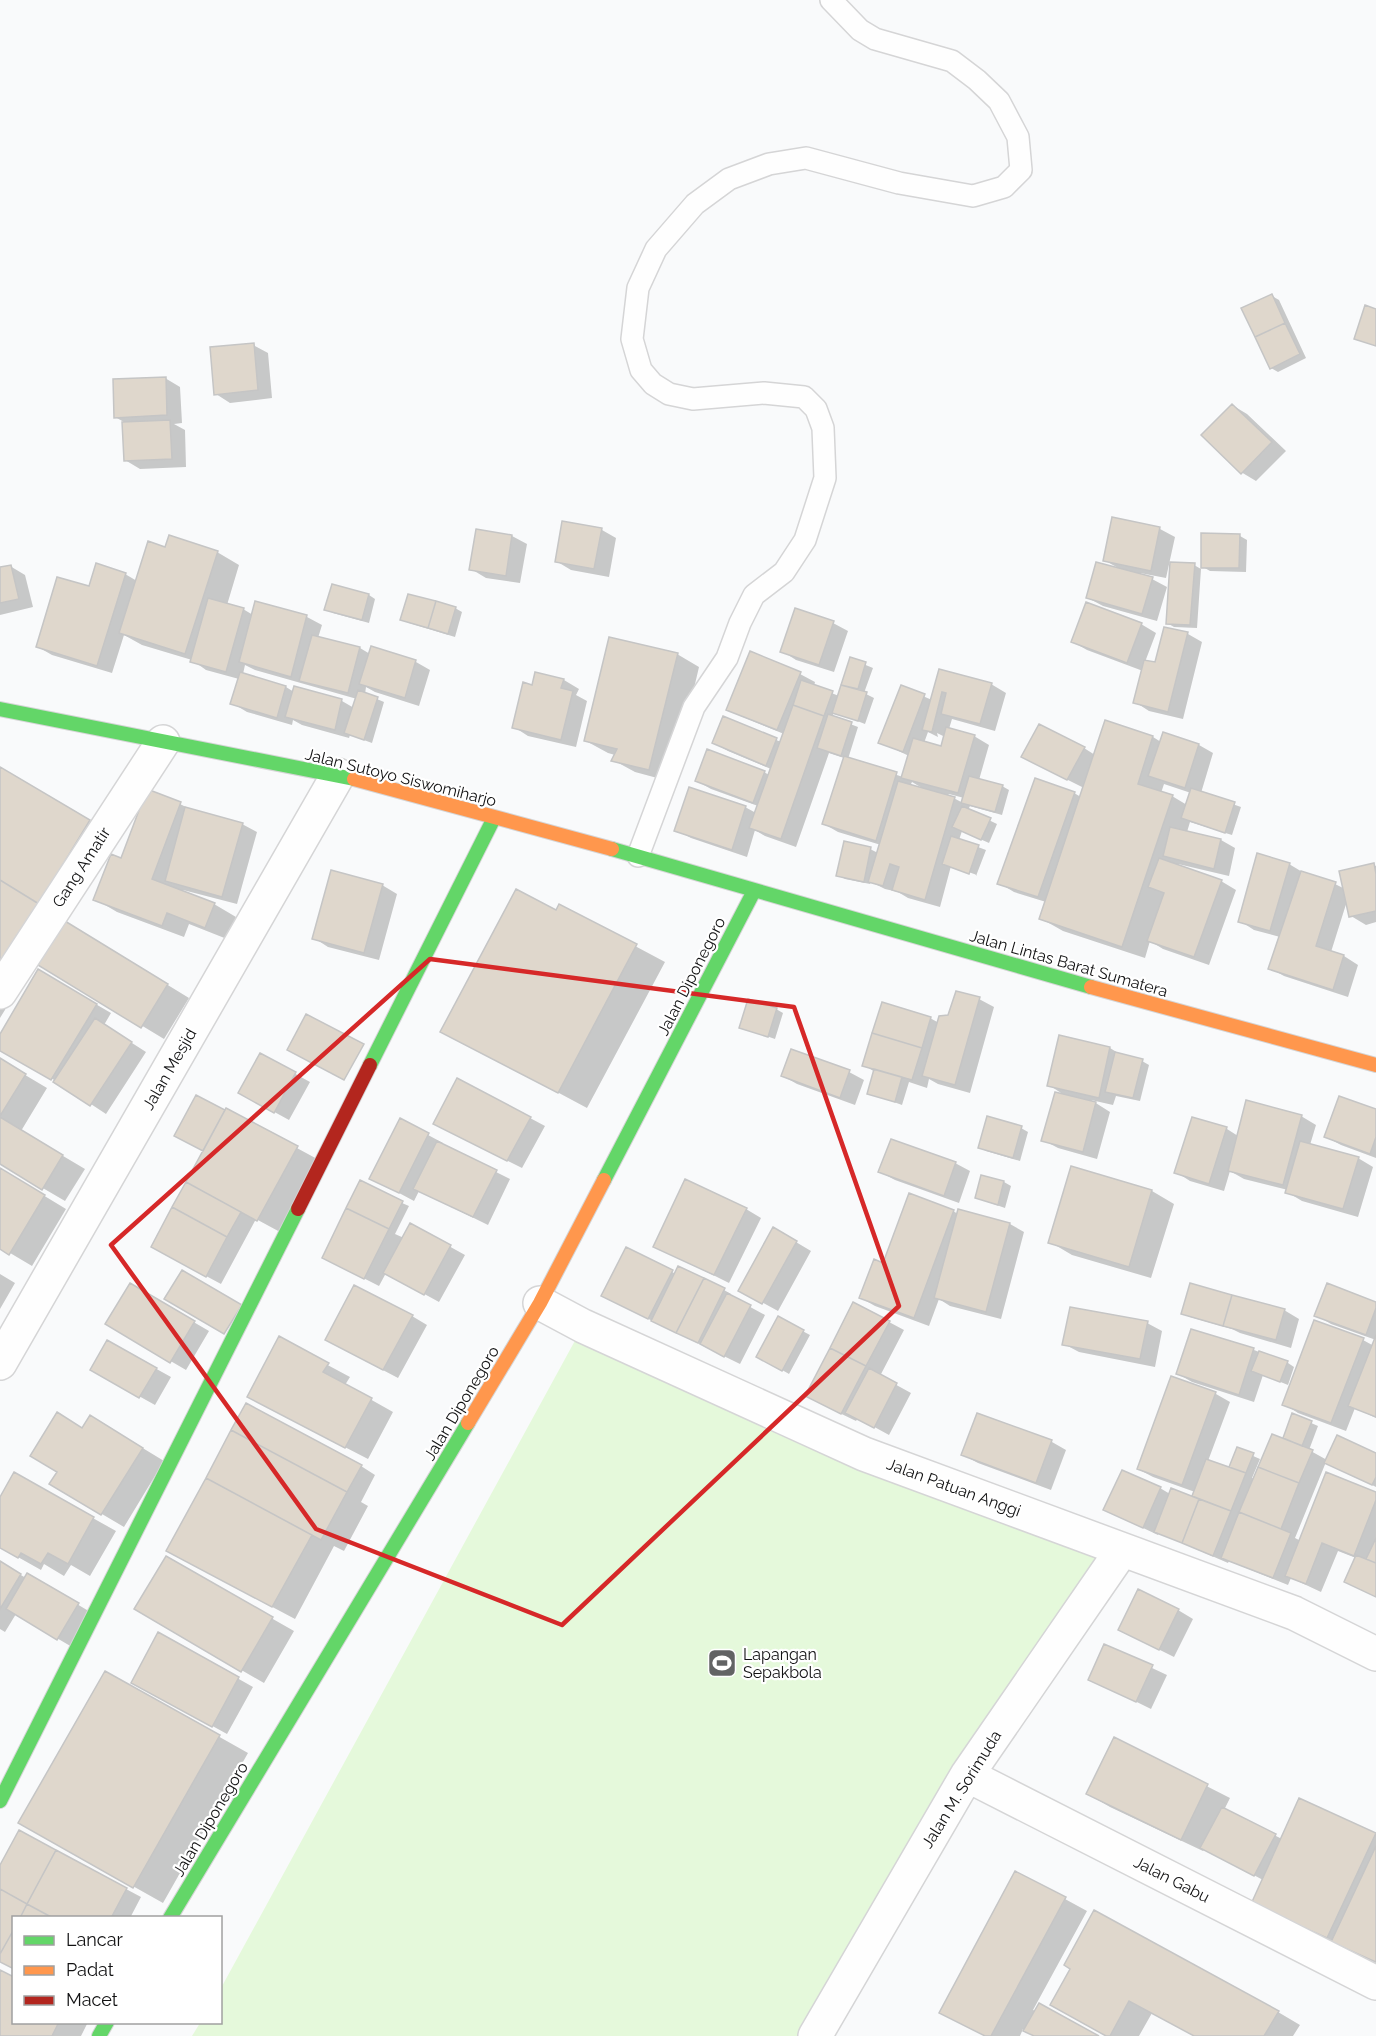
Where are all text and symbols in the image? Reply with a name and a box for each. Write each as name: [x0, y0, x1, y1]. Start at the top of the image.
street label: Jalan Sutoyo Siswomiharjo: [303, 745, 498, 810]
street label: Gang Amatir: [49, 823, 115, 911]
street label: Jalan Diponegoro: [653, 914, 729, 1038]
street label: Jalan Lintas Barat Sumatera: [968, 926, 1170, 1001]
street label: Jalan Mesjid: [138, 1025, 200, 1113]
street label: Jalan Diponegoro: [420, 1343, 503, 1464]
street label: Jalan Patuan Anggi: [884, 1454, 1023, 1521]
place label: Lapangan Sepakbola: [743, 1645, 822, 1682]
sports icon: Lapangan Sepakbola: [706, 1647, 738, 1679]
street label: Jalan M. Sorimuda: [918, 1727, 1005, 1852]
street label: Jalan Diponegoro: [169, 1759, 252, 1880]
street label: Jalan Gabu: [1131, 1852, 1213, 1907]
legend: [12, 1916, 222, 2024]
text: Lancar: [66, 1929, 123, 1950]
text: Padat: [66, 1959, 114, 1980]
text: Macet: [66, 1989, 118, 2010]

